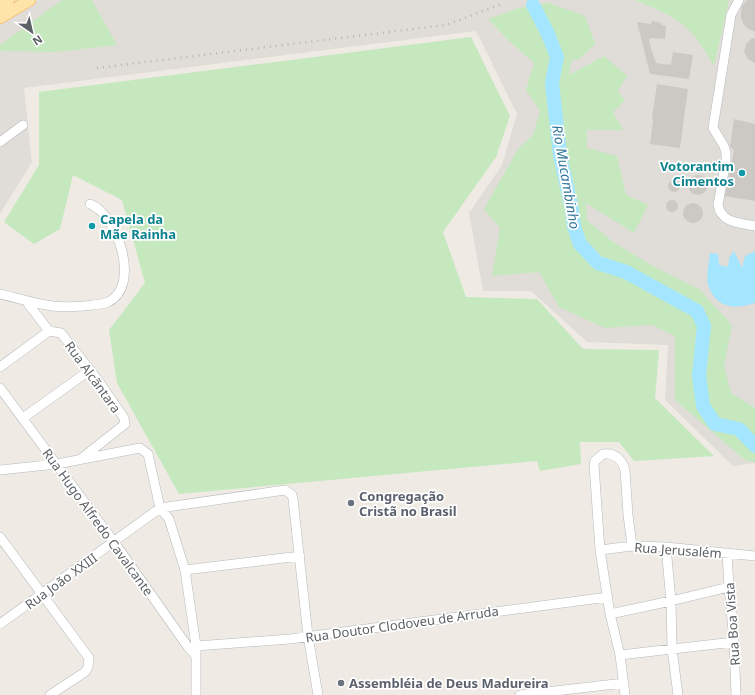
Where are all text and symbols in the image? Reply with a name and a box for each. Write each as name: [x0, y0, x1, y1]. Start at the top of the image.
north arrow: [12, 12, 52, 52]
text: N: [30, 32, 46, 49]
water label: Rio Mucambinho: [548, 123, 585, 231]
place label: Votorantim Cimentos: [660, 157, 734, 190]
marker: Votorantim Cimentos: [737, 168, 747, 178]
place label: Capela da Mãe Rainha: [100, 210, 176, 243]
marker: Capela da Mãe Rainha: [87, 221, 97, 231]
street label: Rua Alcãntara: [61, 338, 125, 416]
street label: Rua Hugo Alfredo Cavalcante: [38, 445, 158, 599]
place label: Congregação Cristã no Brasil: [359, 487, 457, 520]
marker: Congregação Cristã no Brasil: [346, 498, 356, 508]
street label: Rua Jerusalém: [634, 538, 722, 562]
street label: Rua João XXIII: [21, 549, 101, 613]
street label: Rua Boa Vista: [720, 582, 744, 666]
street label: Rua Doutor Clodoveu de Arruda: [304, 602, 500, 646]
place label: Assembléia de Deus Madureira: [349, 674, 549, 692]
marker: Assembléia de Deus Madureira: [336, 678, 346, 688]

